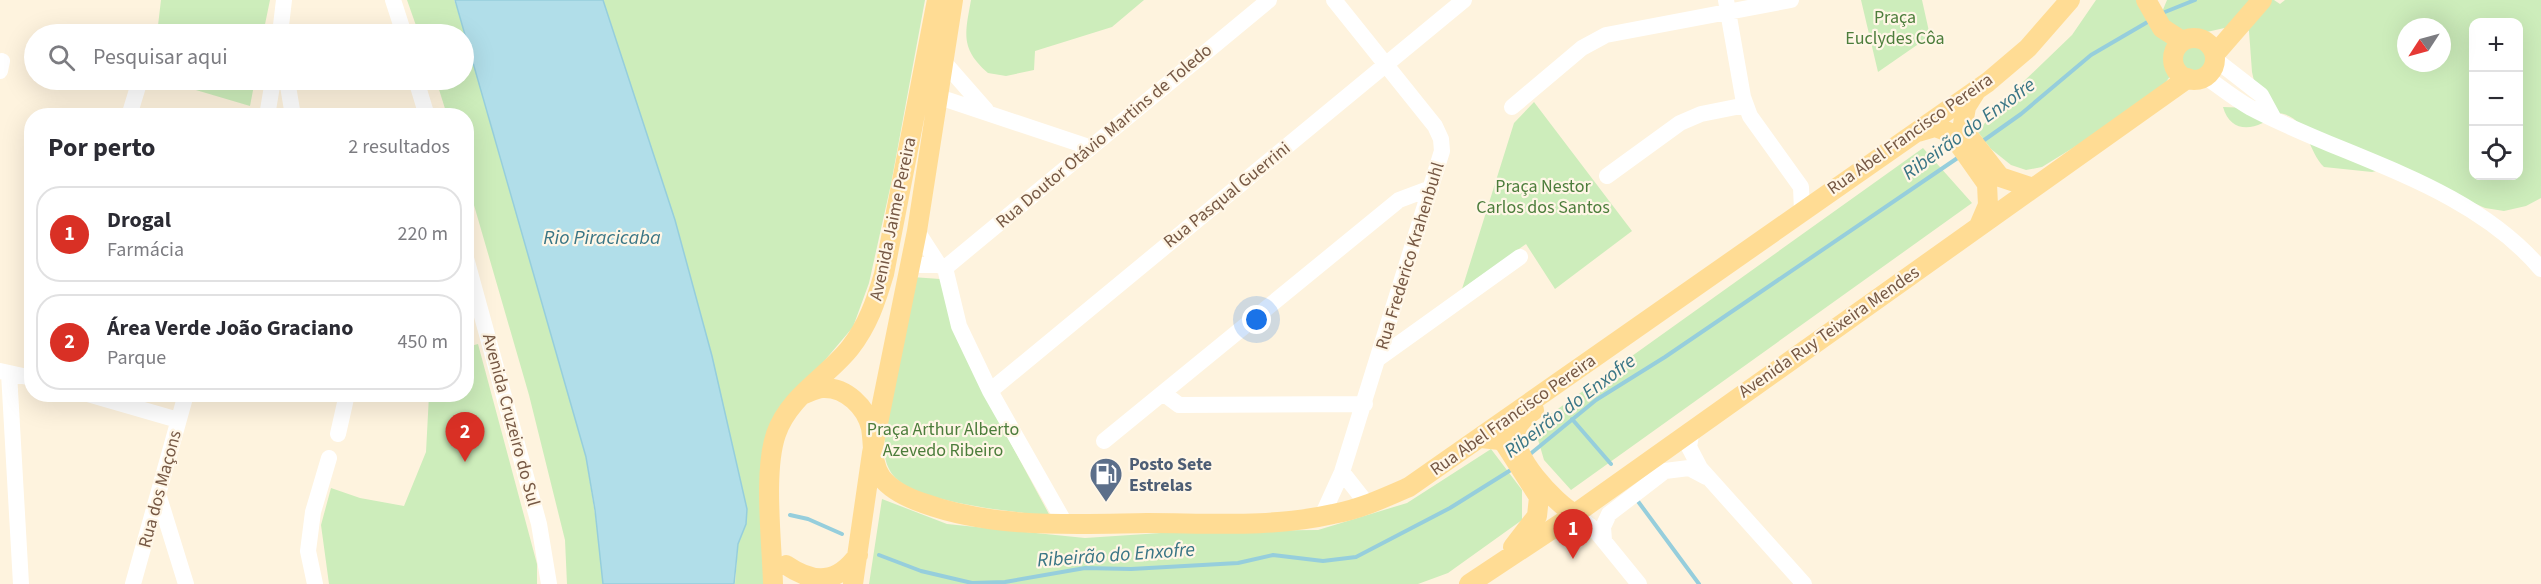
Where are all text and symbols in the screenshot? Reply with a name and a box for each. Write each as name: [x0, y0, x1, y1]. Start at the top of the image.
park label: Praça Euclydes Côa: [1845, 5, 1945, 51]
north arrow: [2397, 18, 2451, 72]
map controls: [2469, 18, 2523, 180]
button: +: [2469, 18, 2523, 72]
search box: [24, 24, 474, 90]
street label: Rua Doutor Otávio Martins de Toledo: [990, 38, 1218, 234]
icon: search: [45, 41, 78, 74]
text: Pesquisar aqui: [93, 41, 228, 73]
street label: Rua Abel Francisco Pereira: [1822, 67, 1998, 201]
water label: Ribeirão do Enxofre: [1897, 71, 2041, 187]
button: −: [2469, 72, 2523, 126]
button: locate: [2469, 126, 2523, 180]
text: Por perto: [48, 129, 156, 166]
text: 2 resultados: [348, 133, 450, 161]
street label: Avenida Jaime Pereira: [863, 135, 923, 303]
street label: Rua Pasqual Guerrini: [1158, 136, 1296, 254]
street label: Rua Frederico Krahenbuhl: [1370, 159, 1450, 353]
park label: Praça Nestor Carlos dos Santos: [1476, 174, 1610, 220]
text: Drogal: [107, 204, 171, 236]
text: 1: [64, 220, 75, 248]
text: 220 m: [398, 220, 448, 248]
water label: Rio Piracicaba: [543, 224, 661, 252]
text: Farmácia: [107, 236, 184, 264]
street label: Avenida Ruy Teixeira Mendes: [1734, 260, 1924, 404]
your location: [1242, 305, 1271, 334]
text: Área Verde João Graciano: [107, 312, 353, 344]
text: 2: [64, 328, 75, 356]
text: 450 m: [398, 328, 448, 356]
street label: Avenida Cruzeiro do Sul: [476, 331, 546, 509]
text: Parque: [107, 344, 166, 372]
water label: Ribeirão do Enxofre: [1498, 347, 1642, 465]
street label: Rua Abel Francisco Pereira: [1425, 348, 1601, 482]
pin: 2: [446, 412, 484, 462]
park label: Praça Arthur Alberto Azevedo Ribeiro: [867, 417, 1019, 463]
street label: Rua dos Maçons: [132, 427, 188, 551]
place label: Posto Sete Estrelas: [1129, 452, 1212, 498]
fuel station icon: Posto Sete Estrelas: [1088, 456, 1124, 503]
pin: 1: [1554, 510, 1592, 559]
water label: Ribeirão do Enxofre: [1036, 536, 1196, 574]

